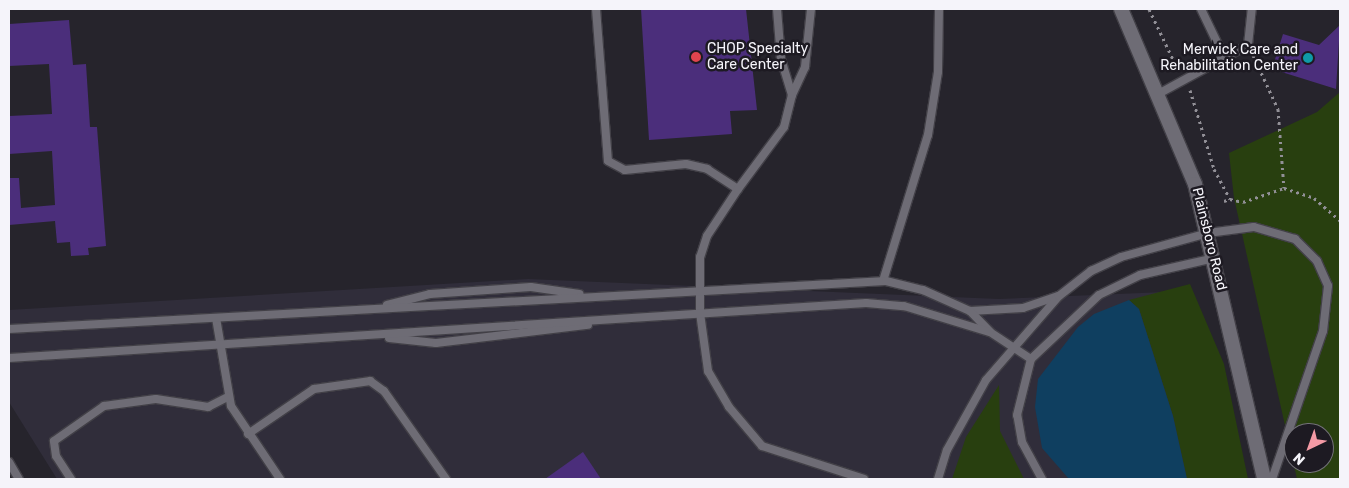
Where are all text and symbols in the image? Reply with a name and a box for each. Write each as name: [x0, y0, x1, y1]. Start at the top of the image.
place label: CHOP Specialty Care Center: [707, 41, 809, 74]
place label: Merwick Care and Rehabilitation Center: [1160, 42, 1298, 74]
marker: CHOP Specialty Care Center: [689, 50, 703, 64]
marker: Merwick Care and Rehabilitation Center: [1302, 52, 1314, 64]
street label: Plainsboro Road: [1188, 186, 1230, 292]
north arrow: [1284, 423, 1334, 473]
text: N: [1290, 449, 1309, 468]

